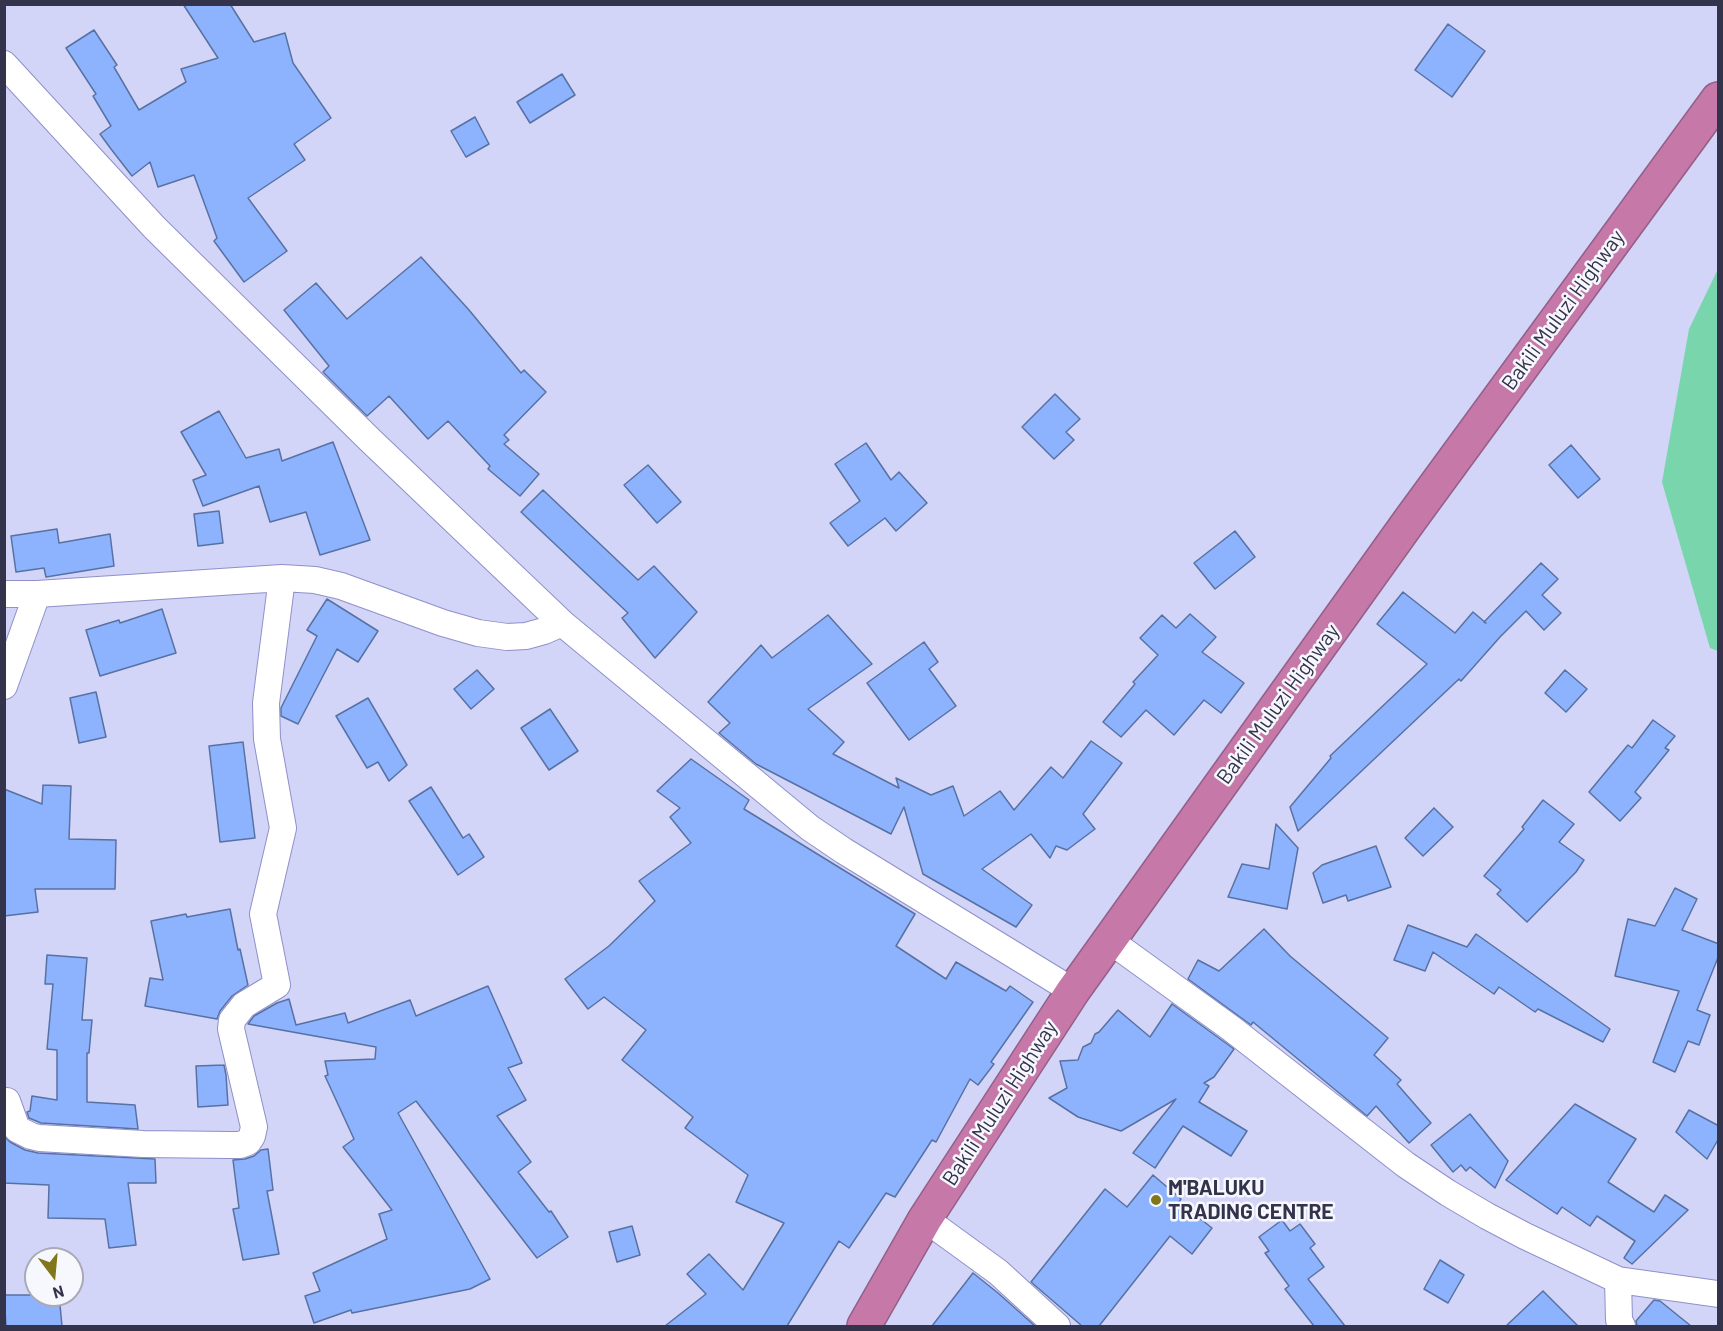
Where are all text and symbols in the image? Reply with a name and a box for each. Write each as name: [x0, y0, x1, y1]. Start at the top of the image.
street label: Bakili Muluzi Highway: [1496, 225, 1630, 395]
street label: Bakili Muluzi Highway: [1211, 619, 1345, 789]
street label: Bakili Muluzi Highway: [937, 1016, 1063, 1190]
place label: M'BALUKU TRADING CENTRE: [1168, 1175, 1334, 1225]
marker: M'BALUKU TRADING CENTRE: [1149, 1193, 1163, 1207]
north arrow: [24, 1247, 84, 1307]
text: N: [51, 1282, 66, 1303]

